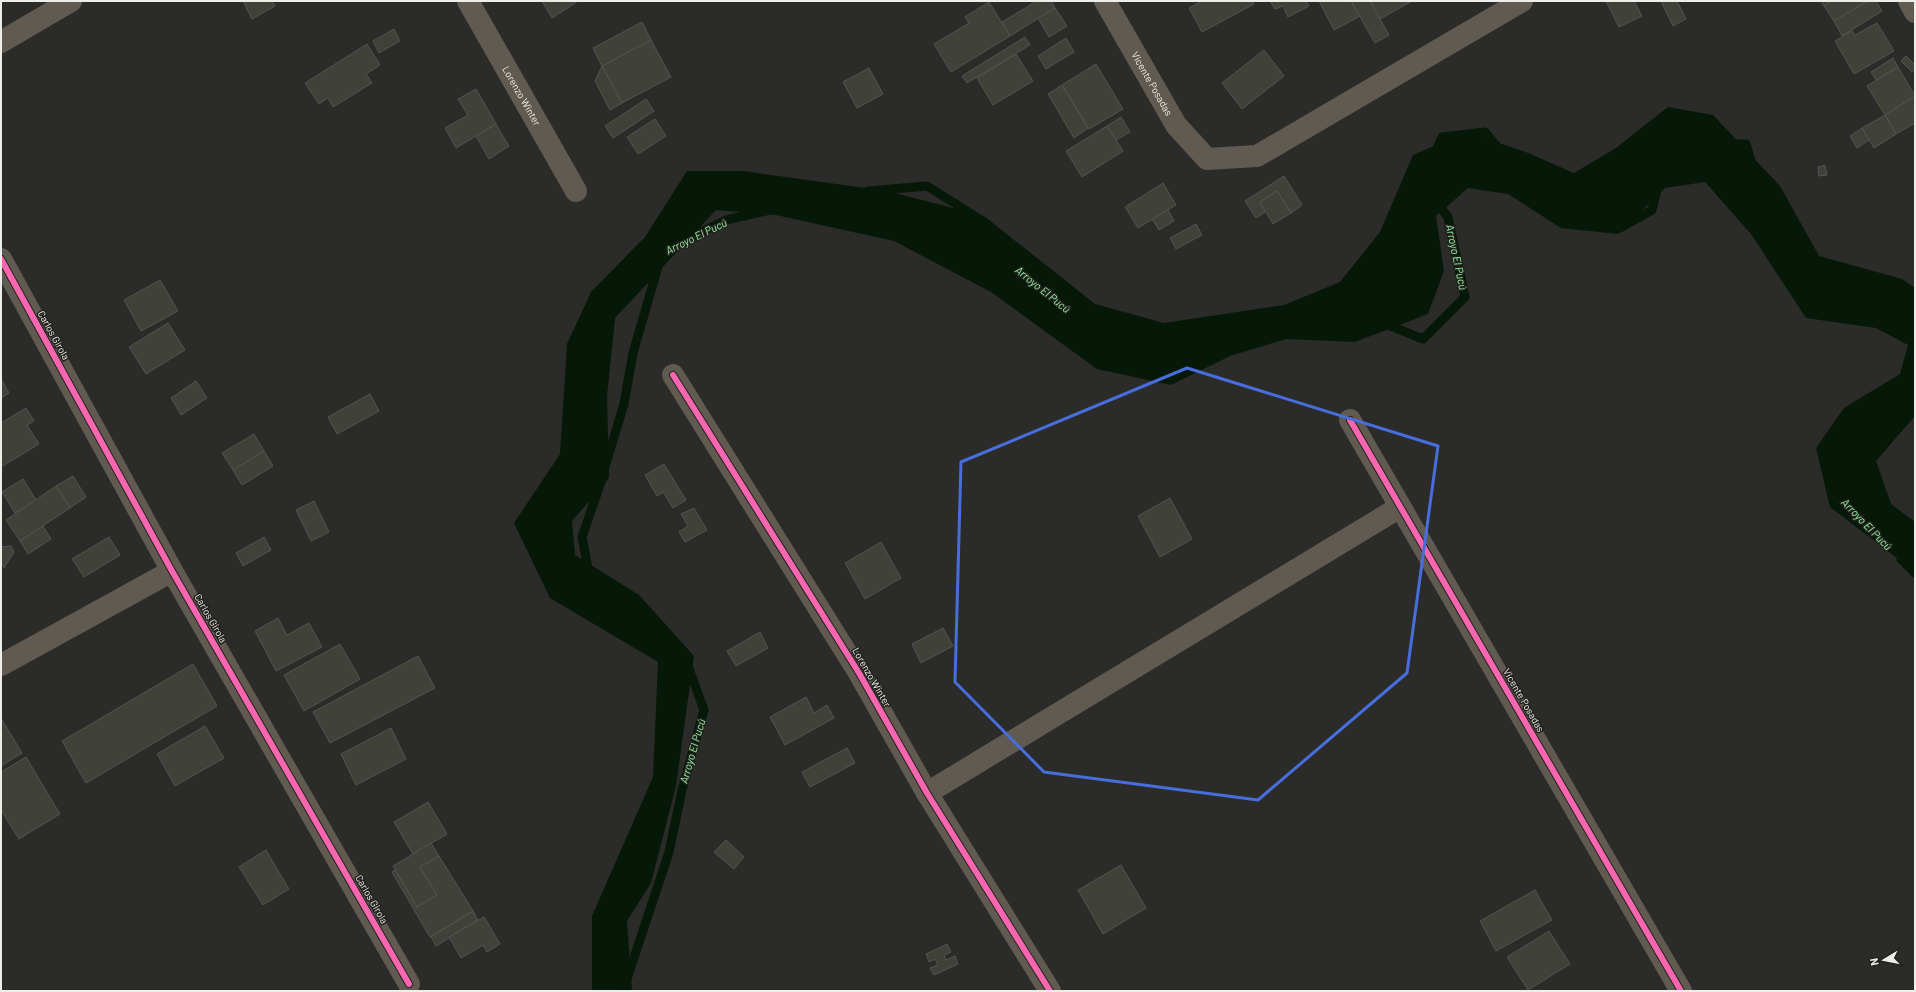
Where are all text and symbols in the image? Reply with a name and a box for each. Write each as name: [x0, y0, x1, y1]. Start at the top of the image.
street label: Vicente Posadas: [1129, 49, 1175, 118]
street label: Lorenzo Winter: [500, 64, 544, 128]
water label: Arroyo El Pucú: [663, 215, 729, 256]
water label: Arroyo El Pucú: [1444, 223, 1470, 291]
water label: Arroyo El Pucú: [1013, 263, 1073, 315]
street label: Carlos Girola: [36, 308, 72, 362]
water label: Arroyo El Pucú: [1839, 495, 1895, 553]
street label: Carlos Girola: [192, 591, 230, 645]
street label: Lorenzo Winter: [850, 645, 894, 709]
street label: Vicente Posadas: [1501, 666, 1547, 734]
water label: Arroyo El Pucú: [677, 717, 708, 785]
street label: Carlos Girola: [353, 872, 391, 926]
north arrow: [1864, 940, 1904, 980]
text: N: [1867, 957, 1881, 967]

